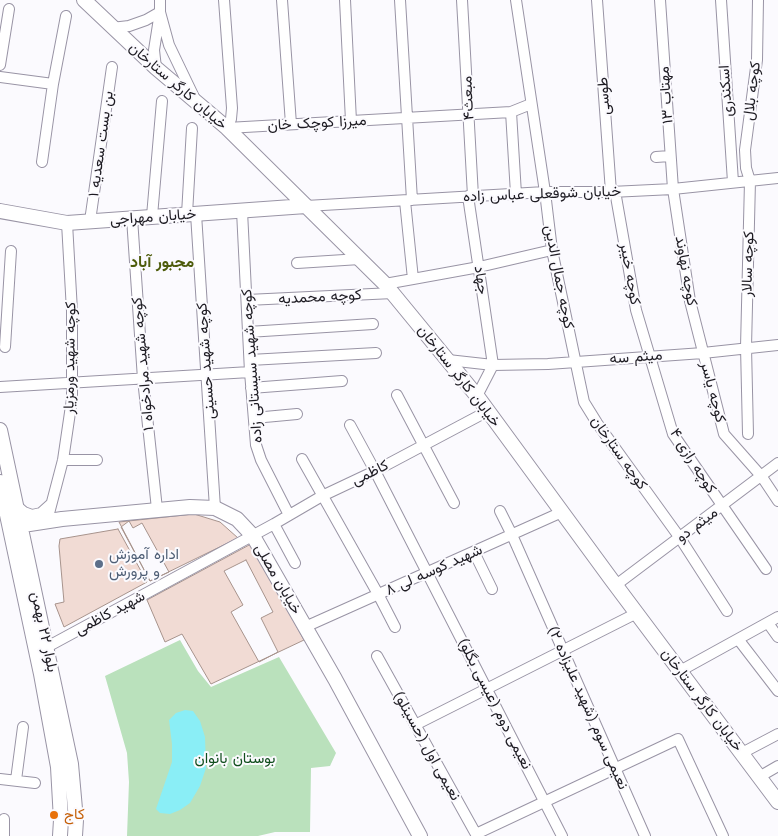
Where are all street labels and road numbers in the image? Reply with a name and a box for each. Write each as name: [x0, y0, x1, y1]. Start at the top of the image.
street label: خیابان کارگر ستارخان: [125, 38, 231, 134]
street label: کوچه بلال: [739, 60, 765, 122]
street label: اسکندری: [715, 65, 737, 117]
street label: مهتاب ۱۳: [655, 66, 677, 124]
street label: مبعث۴: [458, 75, 478, 121]
street label: طوسی: [594, 76, 614, 116]
street label: بن بست سعدیه ۱: [85, 90, 117, 198]
street label: میرزا کوچک خان: [267, 111, 367, 135]
street label: خیابان شوقعلی عباس زاده: [463, 182, 621, 206]
street label: خیابان مهراجی: [109, 205, 197, 229]
street label: کوچه جمال الدین: [540, 224, 578, 330]
street label: کوچه سالار: [738, 231, 758, 297]
street label: کوچه نهاوند: [671, 235, 701, 307]
street label: کوچه خیبر: [616, 242, 644, 306]
street label: جهاد: [470, 264, 492, 296]
street label: کوچه محمدیه: [278, 286, 362, 308]
street label: کوچه شهید سیستانی زاده: [238, 288, 266, 444]
street label: ۱ کوچه شهید مرادخواه: [128, 296, 158, 432]
street label: کوچه شهید ورمزیار: [60, 302, 80, 414]
street label: کوچه شهید حسینی: [193, 302, 219, 420]
street label: خیابان کارگر ستارخان: [414, 321, 504, 431]
street label: میثم سه: [609, 346, 663, 368]
street label: کوچه یاسر: [696, 359, 730, 425]
street label: کوچه ستارخان: [587, 413, 651, 493]
street label: کوچه رازی ۴: [666, 425, 720, 497]
street label: کاظمی: [349, 456, 391, 490]
street label: میثم دو: [673, 504, 721, 546]
street label: خیابان مصلی: [251, 541, 305, 617]
street label: شهید کوسه لی ۸: [383, 541, 485, 599]
street label: شهید کاظمی: [72, 587, 148, 639]
street label: بلوار ۲۲ بهمن: [27, 590, 61, 674]
street label: نعیمی سوم (شهید علیزاده ۲): [544, 624, 632, 792]
street label: نعیمی دوم (عیسی بگلو): [454, 635, 536, 773]
street label: خیابان کارگر ستارخان: [657, 645, 747, 755]
street label: نعیمی اول (حسینلو): [390, 688, 464, 804]

